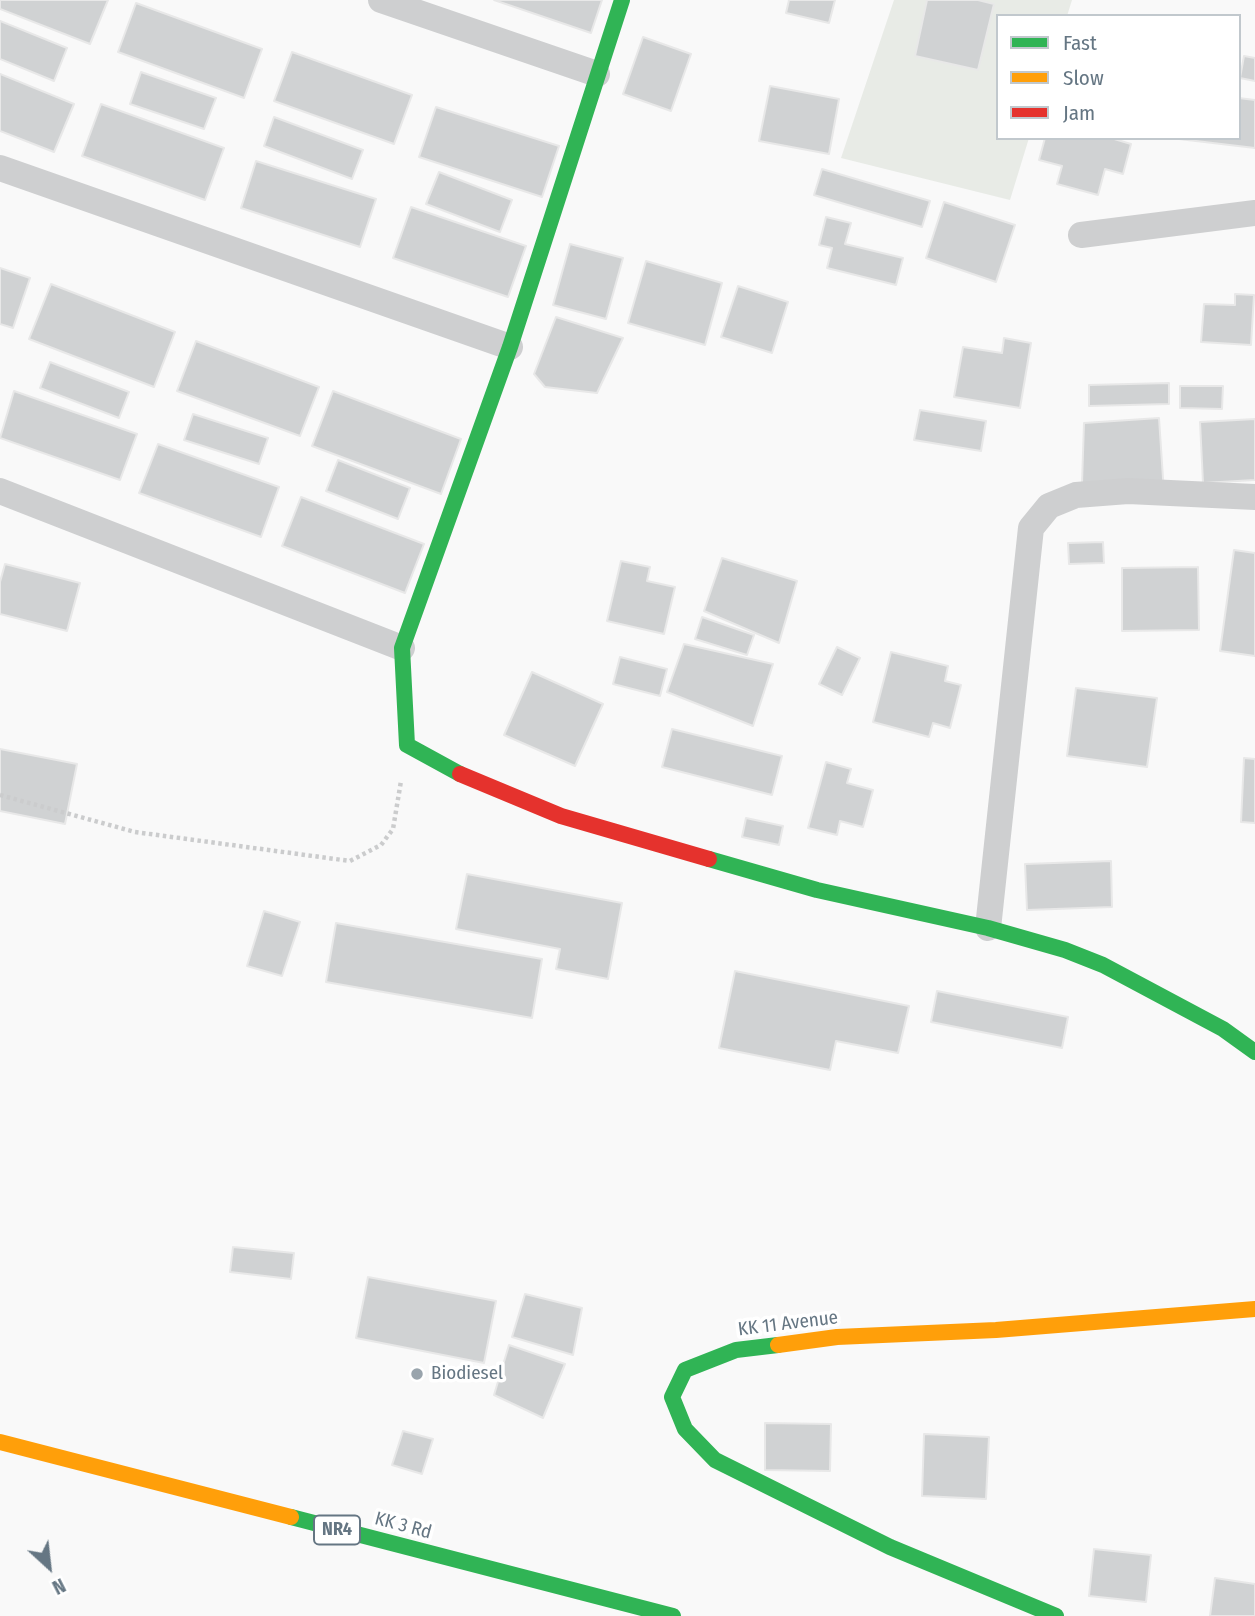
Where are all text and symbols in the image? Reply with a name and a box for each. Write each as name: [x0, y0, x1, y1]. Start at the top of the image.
legend: [996, 14, 1241, 140]
text: Fast: [1063, 30, 1097, 56]
text: Slow: [1063, 65, 1104, 91]
text: Jam: [1063, 100, 1095, 126]
street label: KK 11 Avenue: [737, 1307, 839, 1341]
place label: Biodiesel: [431, 1363, 503, 1385]
marker: Biodiesel: [409, 1366, 425, 1382]
street label: KK 3 Rd: [372, 1508, 434, 1544]
road number: NR4: [314, 1516, 360, 1545]
north arrow: [14, 1532, 84, 1602]
text: N: [48, 1573, 69, 1599]

